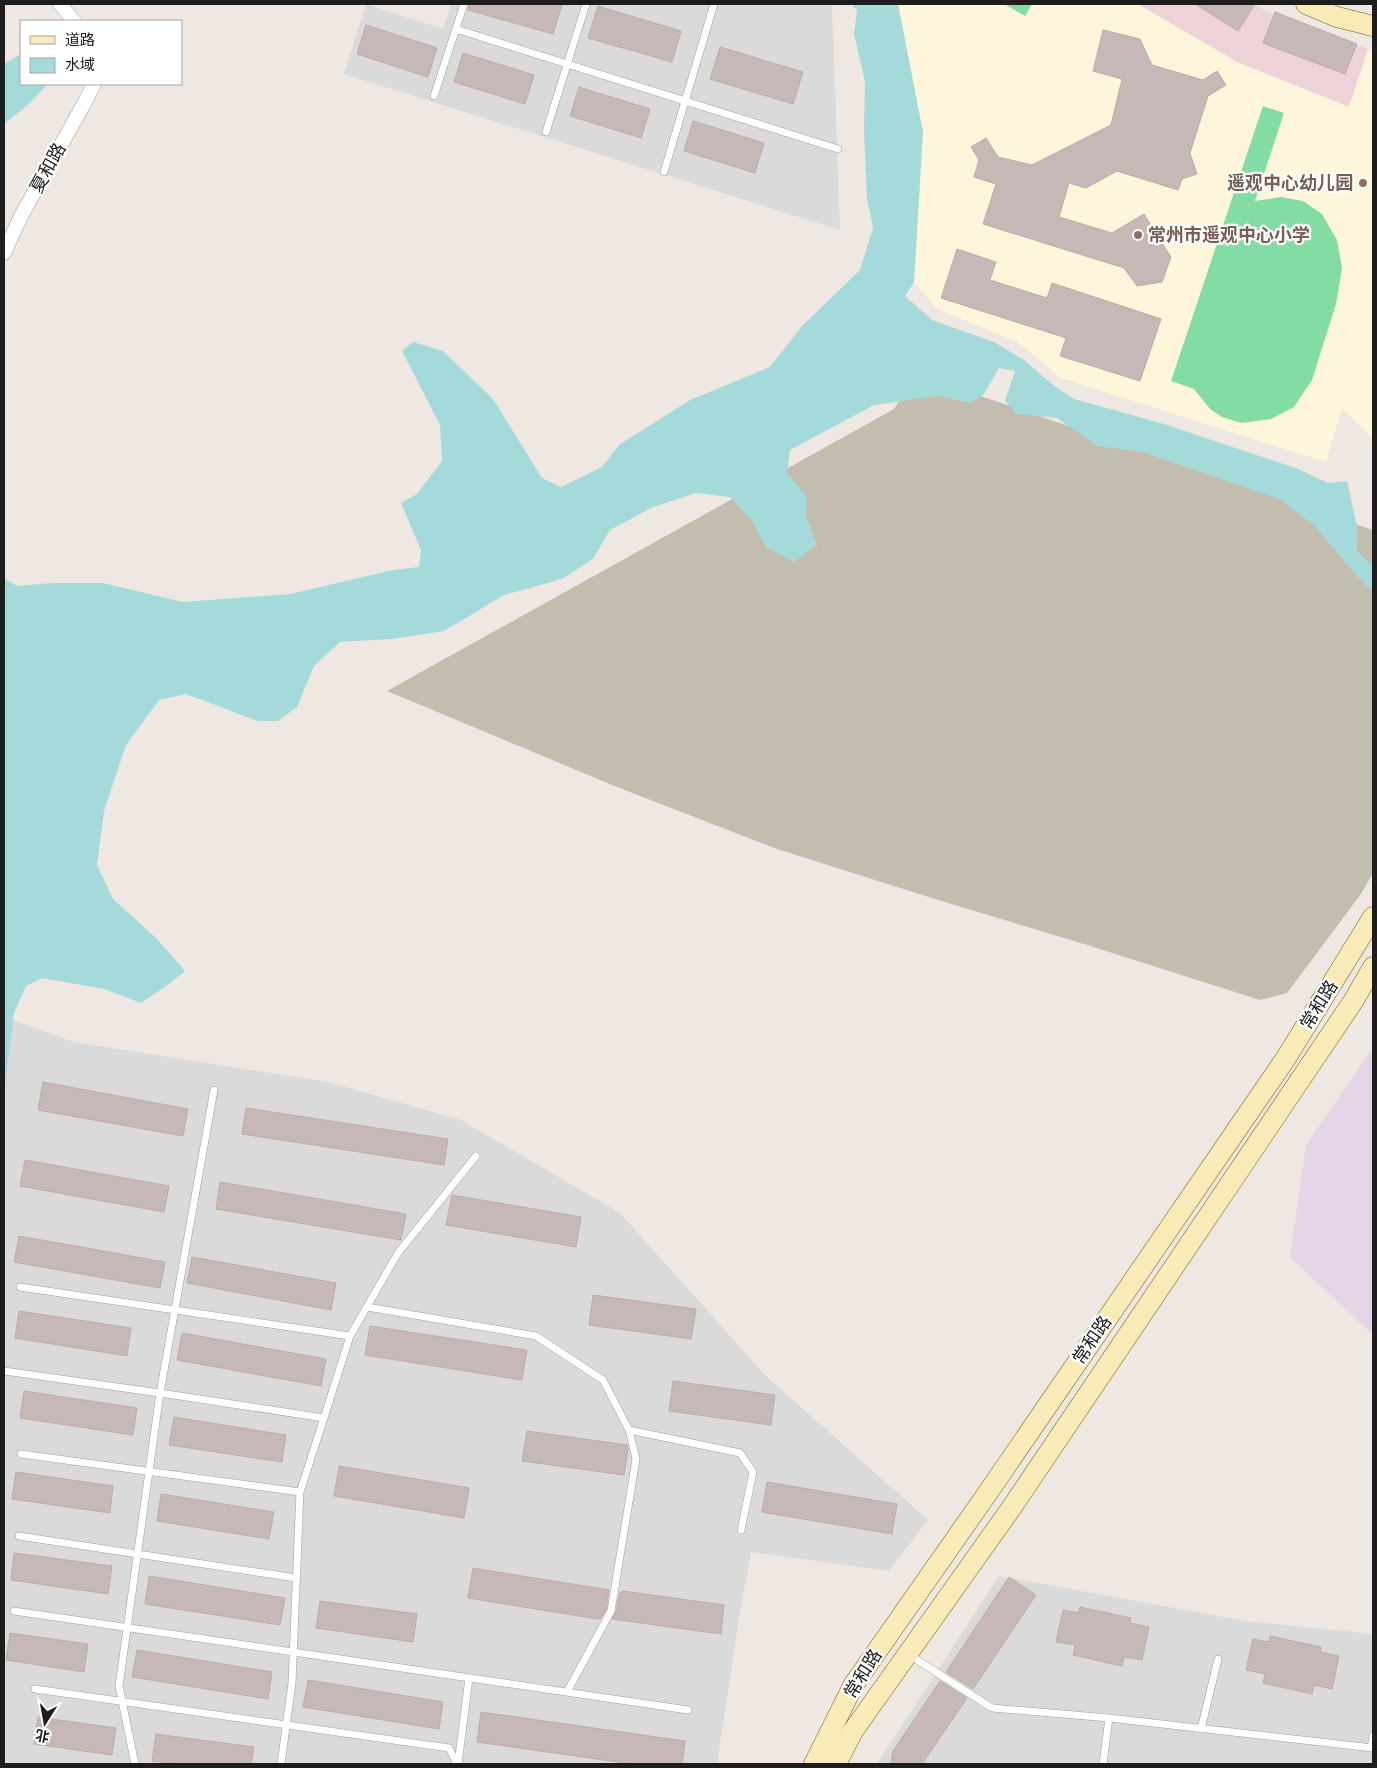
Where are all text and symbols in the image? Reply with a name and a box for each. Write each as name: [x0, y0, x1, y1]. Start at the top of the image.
legend: [20, 20, 182, 85]
text: 道路: [65, 31, 95, 49]
text: 水域: [65, 56, 95, 74]
street label: 夏和路: [25, 139, 71, 197]
place label: 遥观中心幼儿园: [1227, 172, 1353, 194]
marker: 遥观中心幼儿园: [1357, 177, 1369, 189]
place label: 常州市遥观中心小学: [1148, 224, 1310, 246]
marker: 常州市遥观中心小学: [1132, 229, 1144, 241]
street label: 常和路: [1295, 976, 1343, 1034]
street label: 常和路: [1068, 1311, 1116, 1369]
street label: 常和路: [839, 1645, 887, 1703]
north arrow: [20, 1698, 70, 1748]
text: 北: [34, 1726, 51, 1745]

